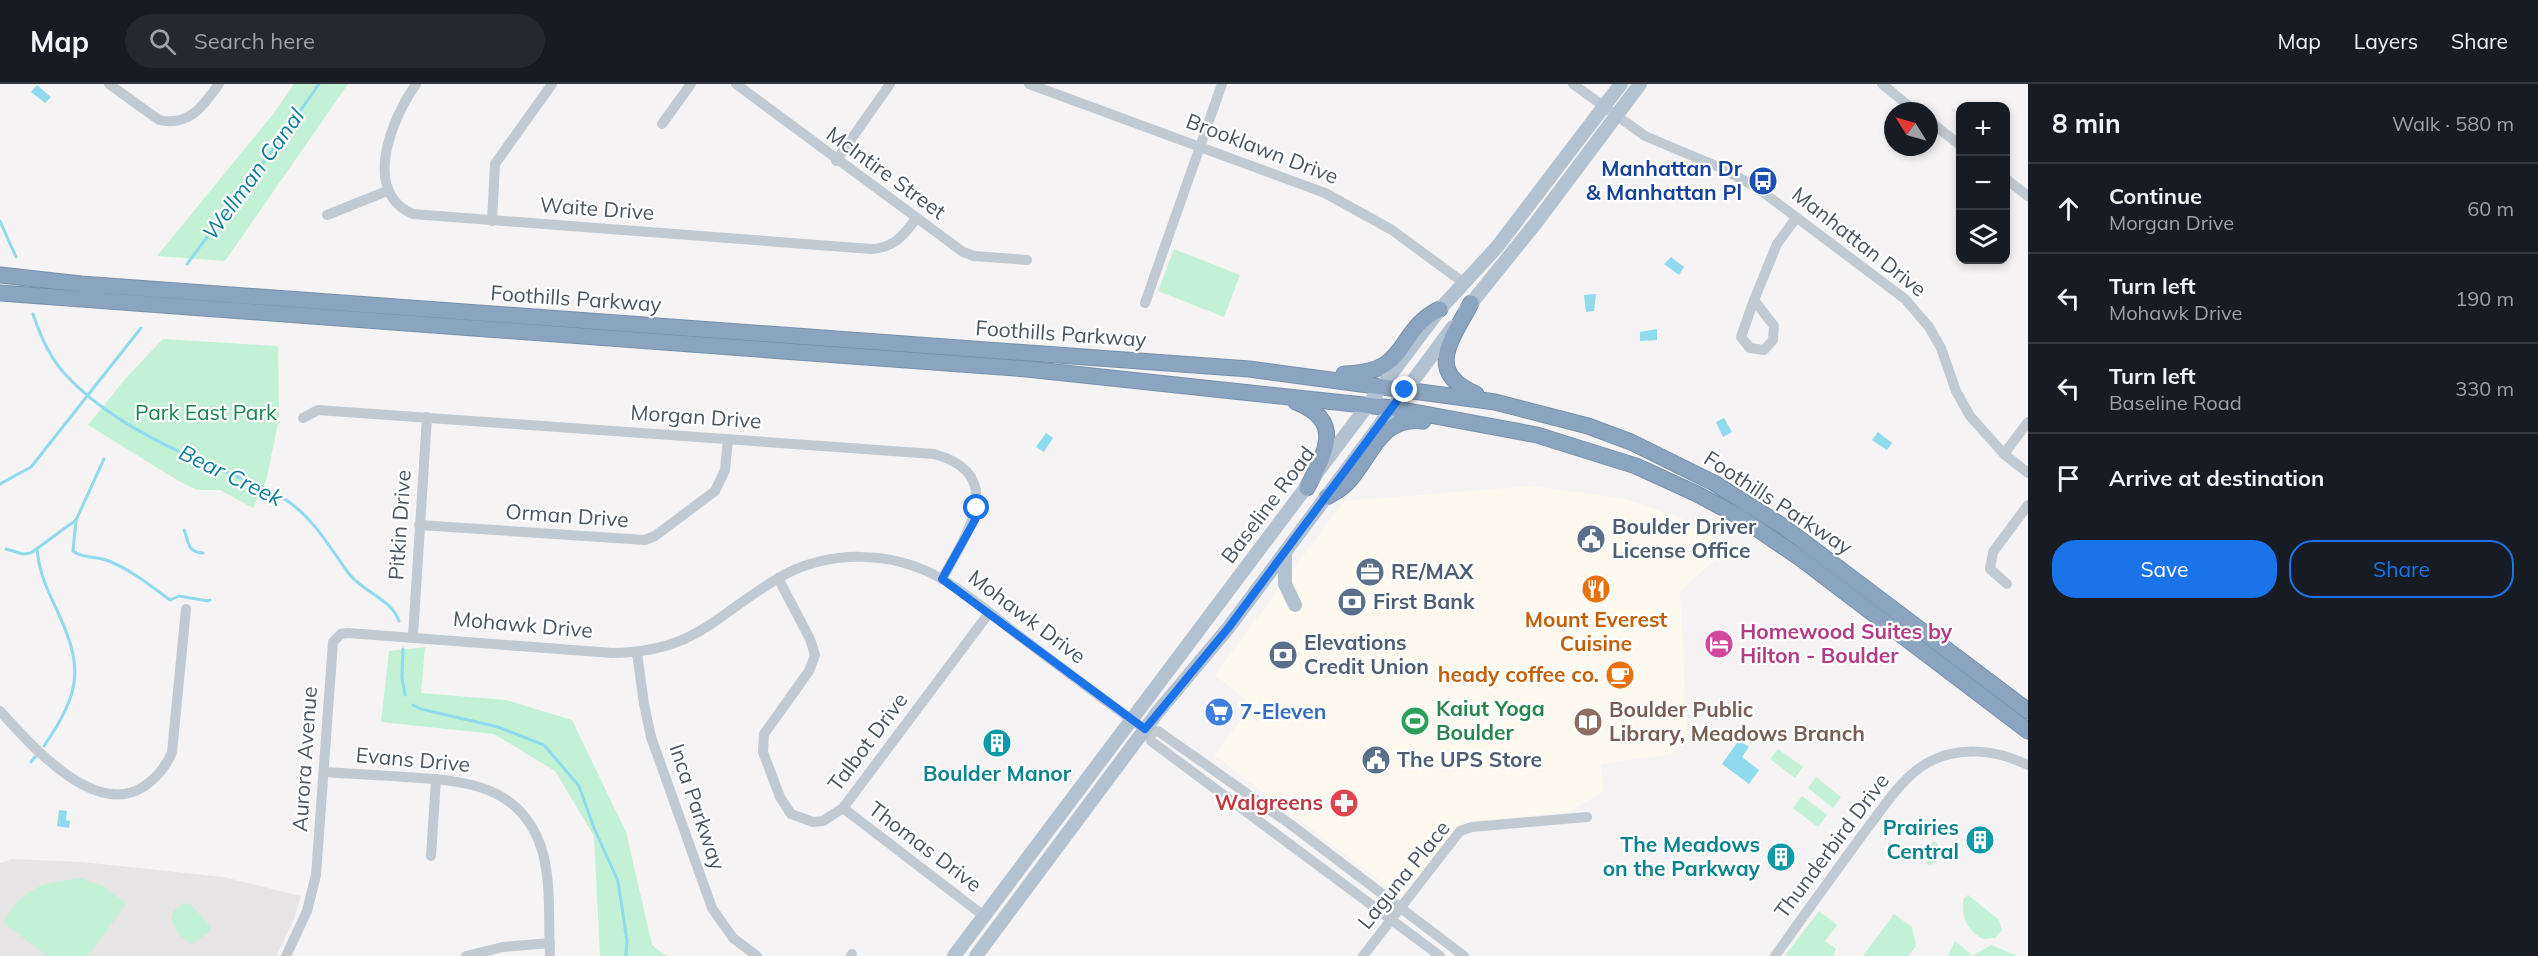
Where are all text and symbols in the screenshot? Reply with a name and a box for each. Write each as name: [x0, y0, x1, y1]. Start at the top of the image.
search box: [125, 14, 545, 68]
text: Map: [30, 24, 89, 59]
icon: search: [146, 25, 179, 58]
text: Search here: [194, 27, 315, 55]
text: Map: [2278, 28, 2321, 54]
text: Layers: [2354, 28, 2418, 54]
text: Share: [2451, 28, 2508, 54]
water label: Wellman Canal: [196, 102, 311, 245]
north arrow: [1884, 102, 1938, 156]
map controls: [1956, 102, 2010, 264]
button: +: [1956, 102, 2010, 156]
street label: Brooklawn Drive: [1183, 107, 1342, 189]
text: 8 min: [2052, 107, 2121, 140]
text: Walk · 580 m: [2392, 111, 2514, 136]
street label: McIntire Street: [822, 120, 951, 224]
place label: Manhattan Dr & Manhattan Pl: [1586, 155, 1743, 205]
button: −: [1956, 156, 2010, 210]
bus stop icon: Manhattan Dr & Manhattan Pl: [1747, 165, 1779, 197]
street label: Manhattan Drive: [1787, 181, 1932, 302]
text: Continue: [2109, 182, 2202, 210]
street label: Waite Drive: [539, 191, 655, 225]
icon: ahead: [2052, 192, 2085, 225]
text: 60 m: [2467, 196, 2514, 221]
button: layers: [1956, 210, 2010, 264]
text: Morgan Drive: [2109, 210, 2234, 235]
text: Turn left: [2109, 272, 2196, 300]
street label: Foothills Parkway: [490, 279, 662, 317]
icon: left: [2052, 282, 2085, 315]
text: 190 m: [2455, 286, 2514, 311]
text: Mohawk Drive: [2109, 300, 2242, 325]
street label: Foothills Parkway: [975, 314, 1147, 352]
text: Turn left: [2109, 362, 2196, 390]
icon: left: [2052, 372, 2085, 405]
route end: [1391, 376, 1417, 402]
text: 330 m: [2455, 376, 2514, 401]
text: Baseline Road: [2109, 390, 2242, 415]
street label: Morgan Drive: [630, 398, 762, 434]
park label: Park East Park: [135, 399, 277, 425]
water label: Bear Creek: [175, 438, 288, 512]
street label: Baseline Road: [1215, 441, 1320, 568]
street label: Foothills Parkway: [1700, 445, 1857, 560]
icon: arrive: [2052, 462, 2085, 495]
text: Arrive at destination: [2109, 464, 2324, 492]
street label: Pitkin Drive: [382, 469, 416, 581]
route start: [963, 494, 989, 520]
street label: Orman Drive: [505, 498, 630, 532]
place label: Boulder Driver License Office: [1612, 513, 1757, 563]
public building icon: Boulder Driver License Office: [1575, 523, 1607, 555]
button: Save: [2052, 540, 2277, 598]
button: Share: [2289, 540, 2514, 598]
office icon: RE/MAX: [1354, 556, 1386, 588]
place label: RE/MAX: [1391, 558, 1474, 584]
street label: Mohawk Drive: [964, 564, 1091, 669]
restaurant icon: Mount Everest Cuisine: [1580, 573, 1612, 605]
bank icon: First Bank: [1336, 586, 1368, 618]
place label: First Bank: [1373, 588, 1475, 614]
street label: Mohawk Drive: [452, 605, 594, 643]
place label: Mount Everest Cuisine: [1525, 606, 1667, 656]
place label: Homewood Suites by Hilton - Boulder: [1740, 618, 1953, 668]
hotel icon: Homewood Suites by Hilton - Boulder: [1703, 628, 1735, 660]
place label: Elevations Credit Union: [1304, 629, 1429, 679]
bank icon: Elevations Credit Union: [1267, 639, 1299, 671]
cafe icon: heady coffee co.: [1604, 659, 1636, 691]
place label: heady coffee co.: [1438, 661, 1599, 687]
street label: Aurora Avenue: [286, 685, 322, 833]
street label: Talbot Drive: [822, 687, 913, 796]
place label: Kaiut Yoga Boulder: [1436, 695, 1545, 745]
supermarket icon: 7-Eleven: [1203, 696, 1235, 728]
place label: Boulder Public Library, Meadows Branch: [1609, 696, 1865, 746]
place label: 7-Eleven: [1240, 698, 1327, 724]
sports icon: Kaiut Yoga Boulder: [1399, 705, 1431, 737]
library icon: Boulder Public Library, Meadows Branch: [1572, 706, 1604, 738]
building icon: Boulder Manor: [981, 727, 1013, 759]
street label: Inca Parkway: [664, 740, 732, 873]
street label: Evans Drive: [355, 741, 471, 777]
public building icon: The UPS Store: [1360, 744, 1392, 776]
place label: The UPS Store: [1397, 746, 1542, 772]
place label: Boulder Manor: [923, 760, 1072, 786]
street label: Thunderbird Drive: [1768, 768, 1894, 923]
pharmacy icon: Walgreens: [1328, 787, 1360, 819]
place label: Walgreens: [1215, 789, 1323, 815]
street label: Thomas Drive: [864, 795, 987, 897]
place label: Prairies Central: [1883, 814, 1959, 864]
street label: Laguna Place: [1352, 815, 1455, 934]
building icon: Prairies Central: [1964, 824, 1996, 856]
place label: The Meadows on the Parkway: [1603, 831, 1761, 881]
building icon: The Meadows on the Parkway: [1765, 841, 1797, 873]

